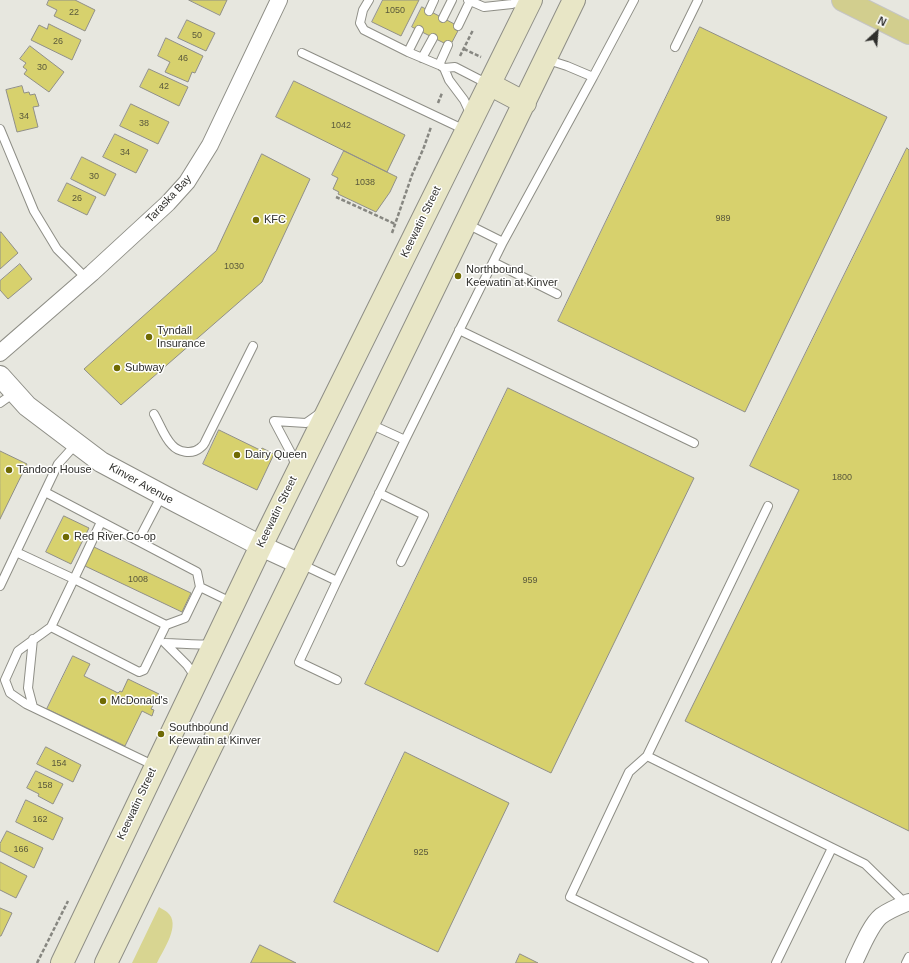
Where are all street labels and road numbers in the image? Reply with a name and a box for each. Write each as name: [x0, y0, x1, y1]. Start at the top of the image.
street label: Taraska Bay: [144, 172, 194, 226]
street label: Keewatin Street: [398, 184, 444, 260]
street label: Kinver Avenue: [107, 461, 175, 507]
street label: Keewatin Street: [254, 474, 300, 550]
street label: Keewatin Street: [115, 766, 159, 842]

